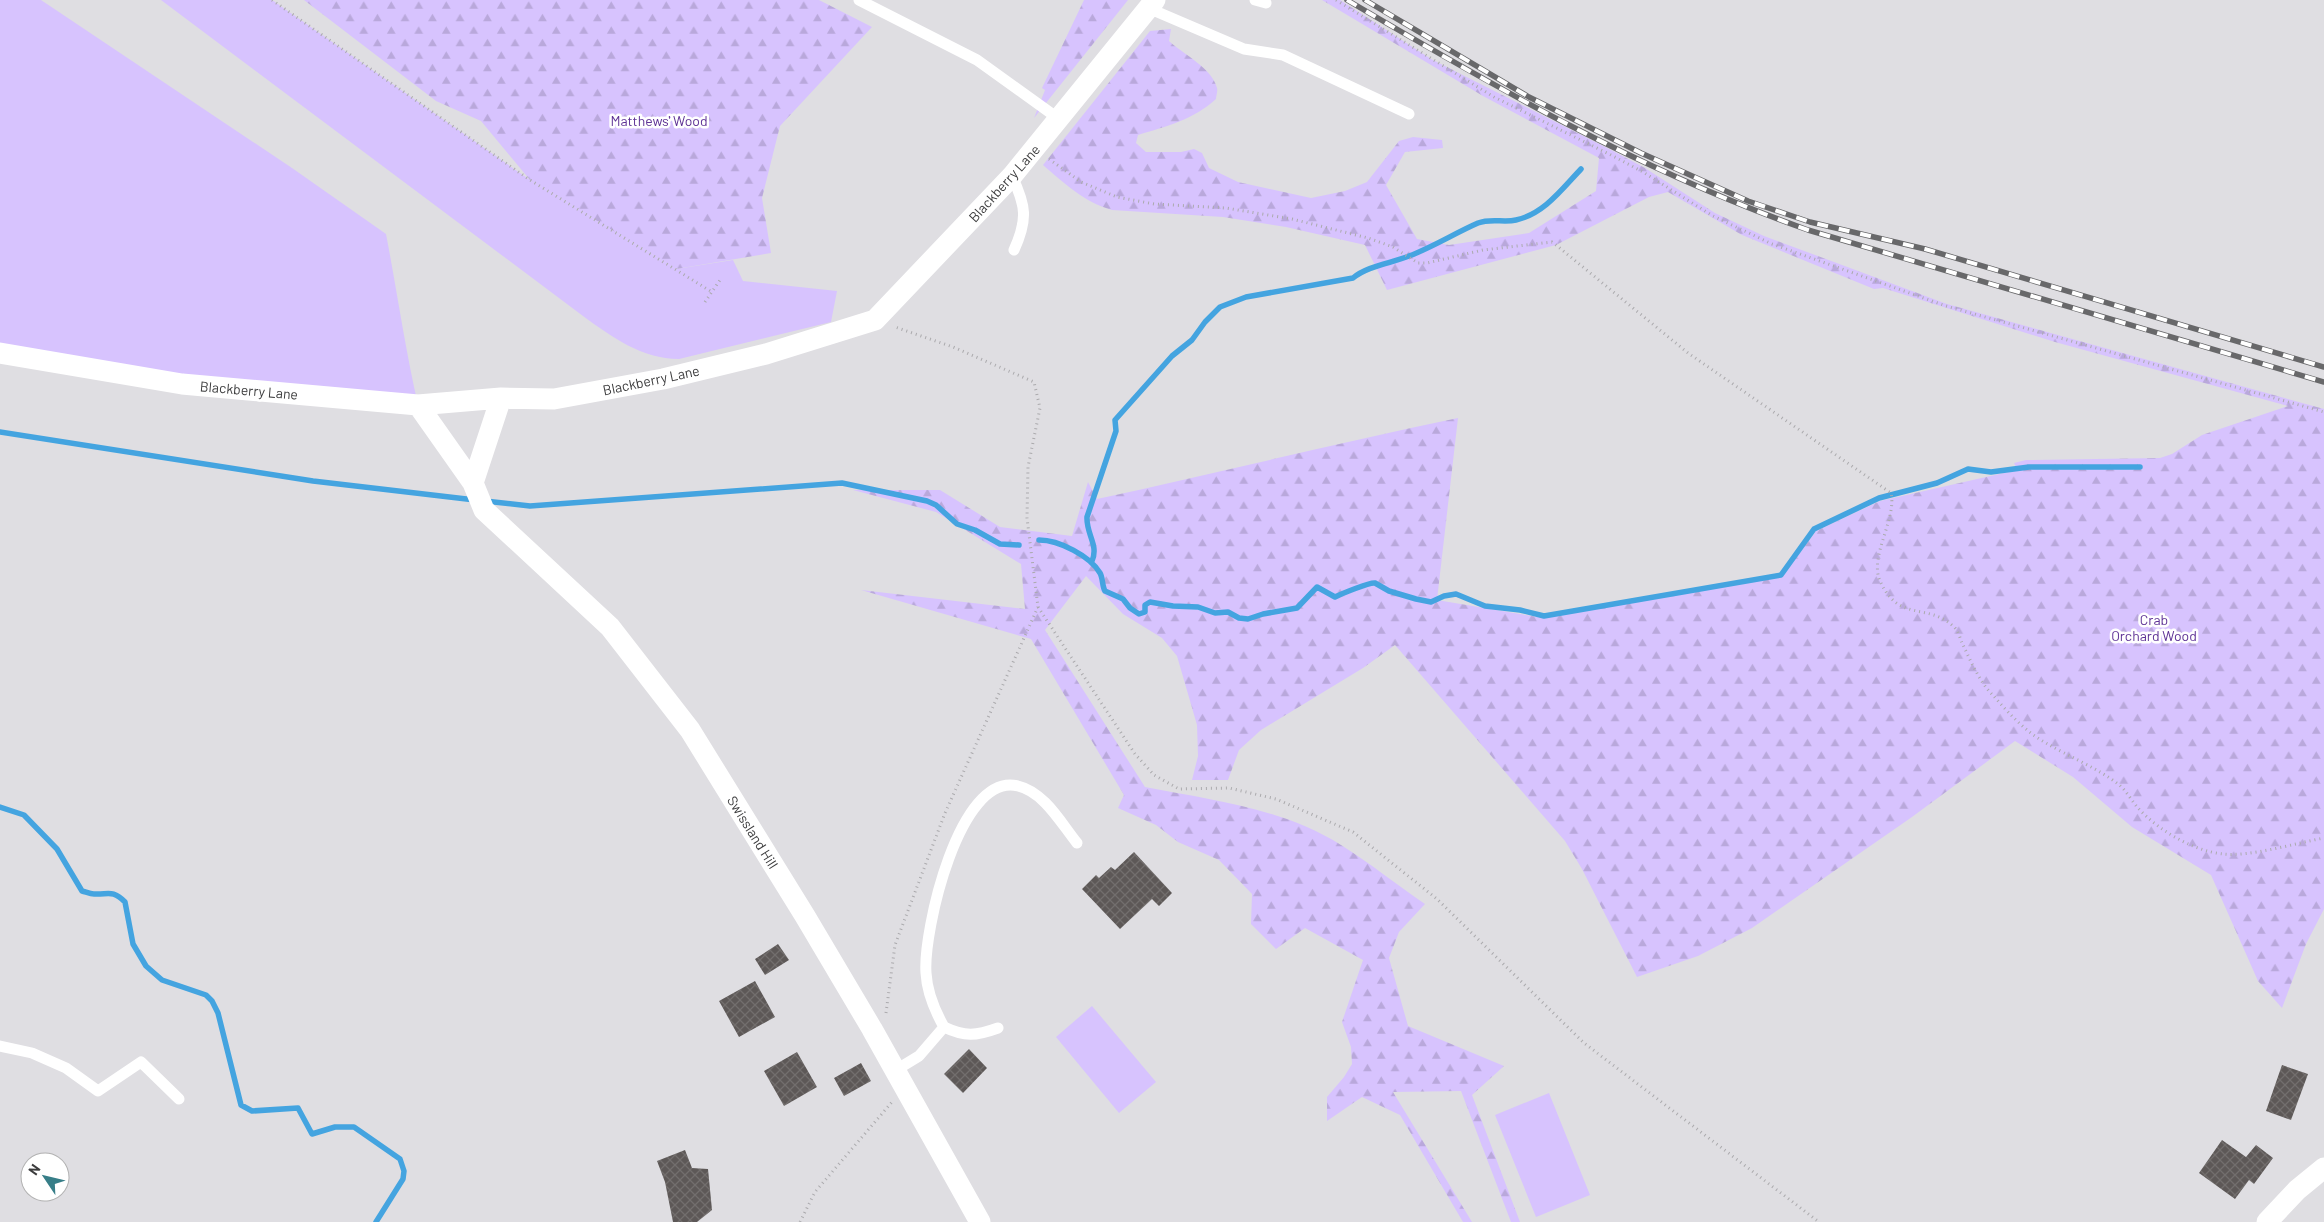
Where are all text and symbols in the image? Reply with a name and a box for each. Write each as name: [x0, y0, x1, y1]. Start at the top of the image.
park label: Matthews' Wood: [610, 112, 708, 129]
street label: Blackberry Lane: [965, 141, 1043, 225]
street label: Blackberry Lane: [601, 361, 701, 399]
street label: Blackberry Lane: [199, 377, 299, 403]
park label: Crab Orchard Wood: [2111, 611, 2197, 644]
street label: Swissland Hill: [724, 793, 782, 871]
north arrow: [20, 1152, 70, 1202]
text: N: [24, 1161, 44, 1178]

